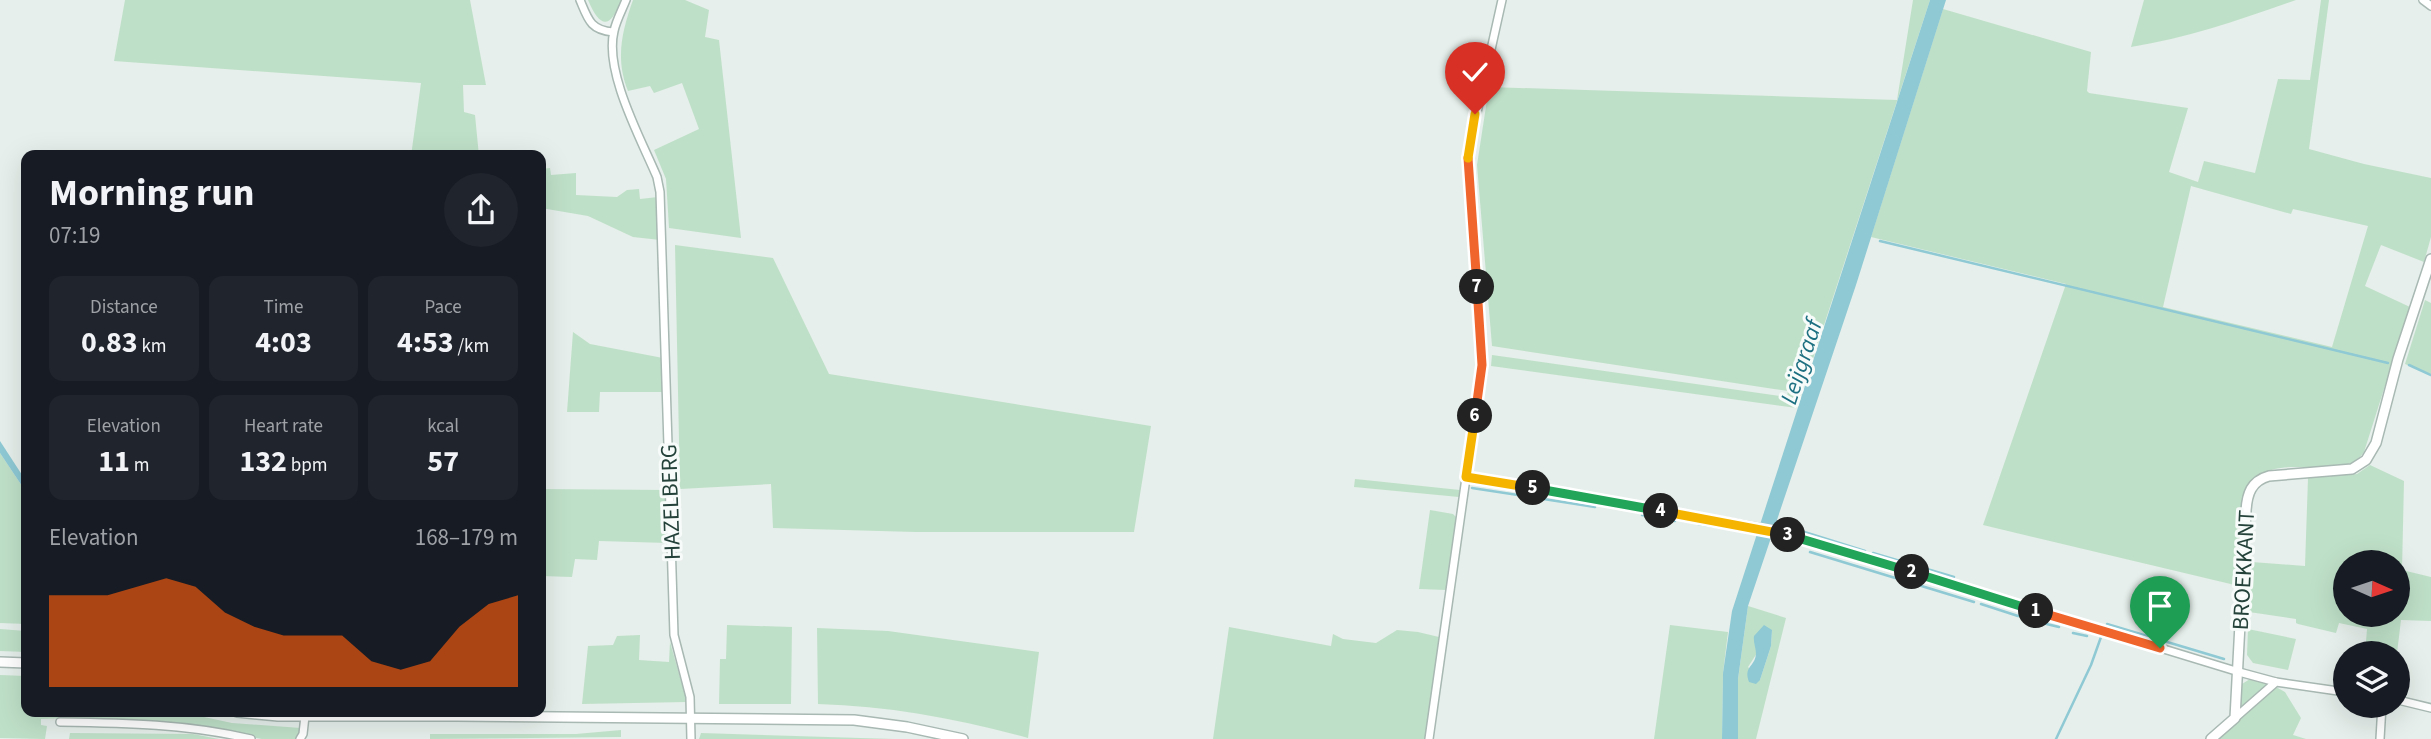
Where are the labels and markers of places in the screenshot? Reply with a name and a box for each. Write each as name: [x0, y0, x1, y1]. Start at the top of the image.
pin: [1445, 42, 1505, 114]
pin: 7: [1460, 270, 1494, 304]
pin: 6: [1458, 398, 1492, 434]
pin: 5: [1516, 470, 1550, 505]
pin: 4: [1644, 494, 1678, 528]
pin: 3: [1770, 518, 1806, 552]
pin: 2: [1895, 554, 1930, 590]
pin: [2130, 576, 2190, 648]
pin: 1: [2018, 594, 2054, 628]

